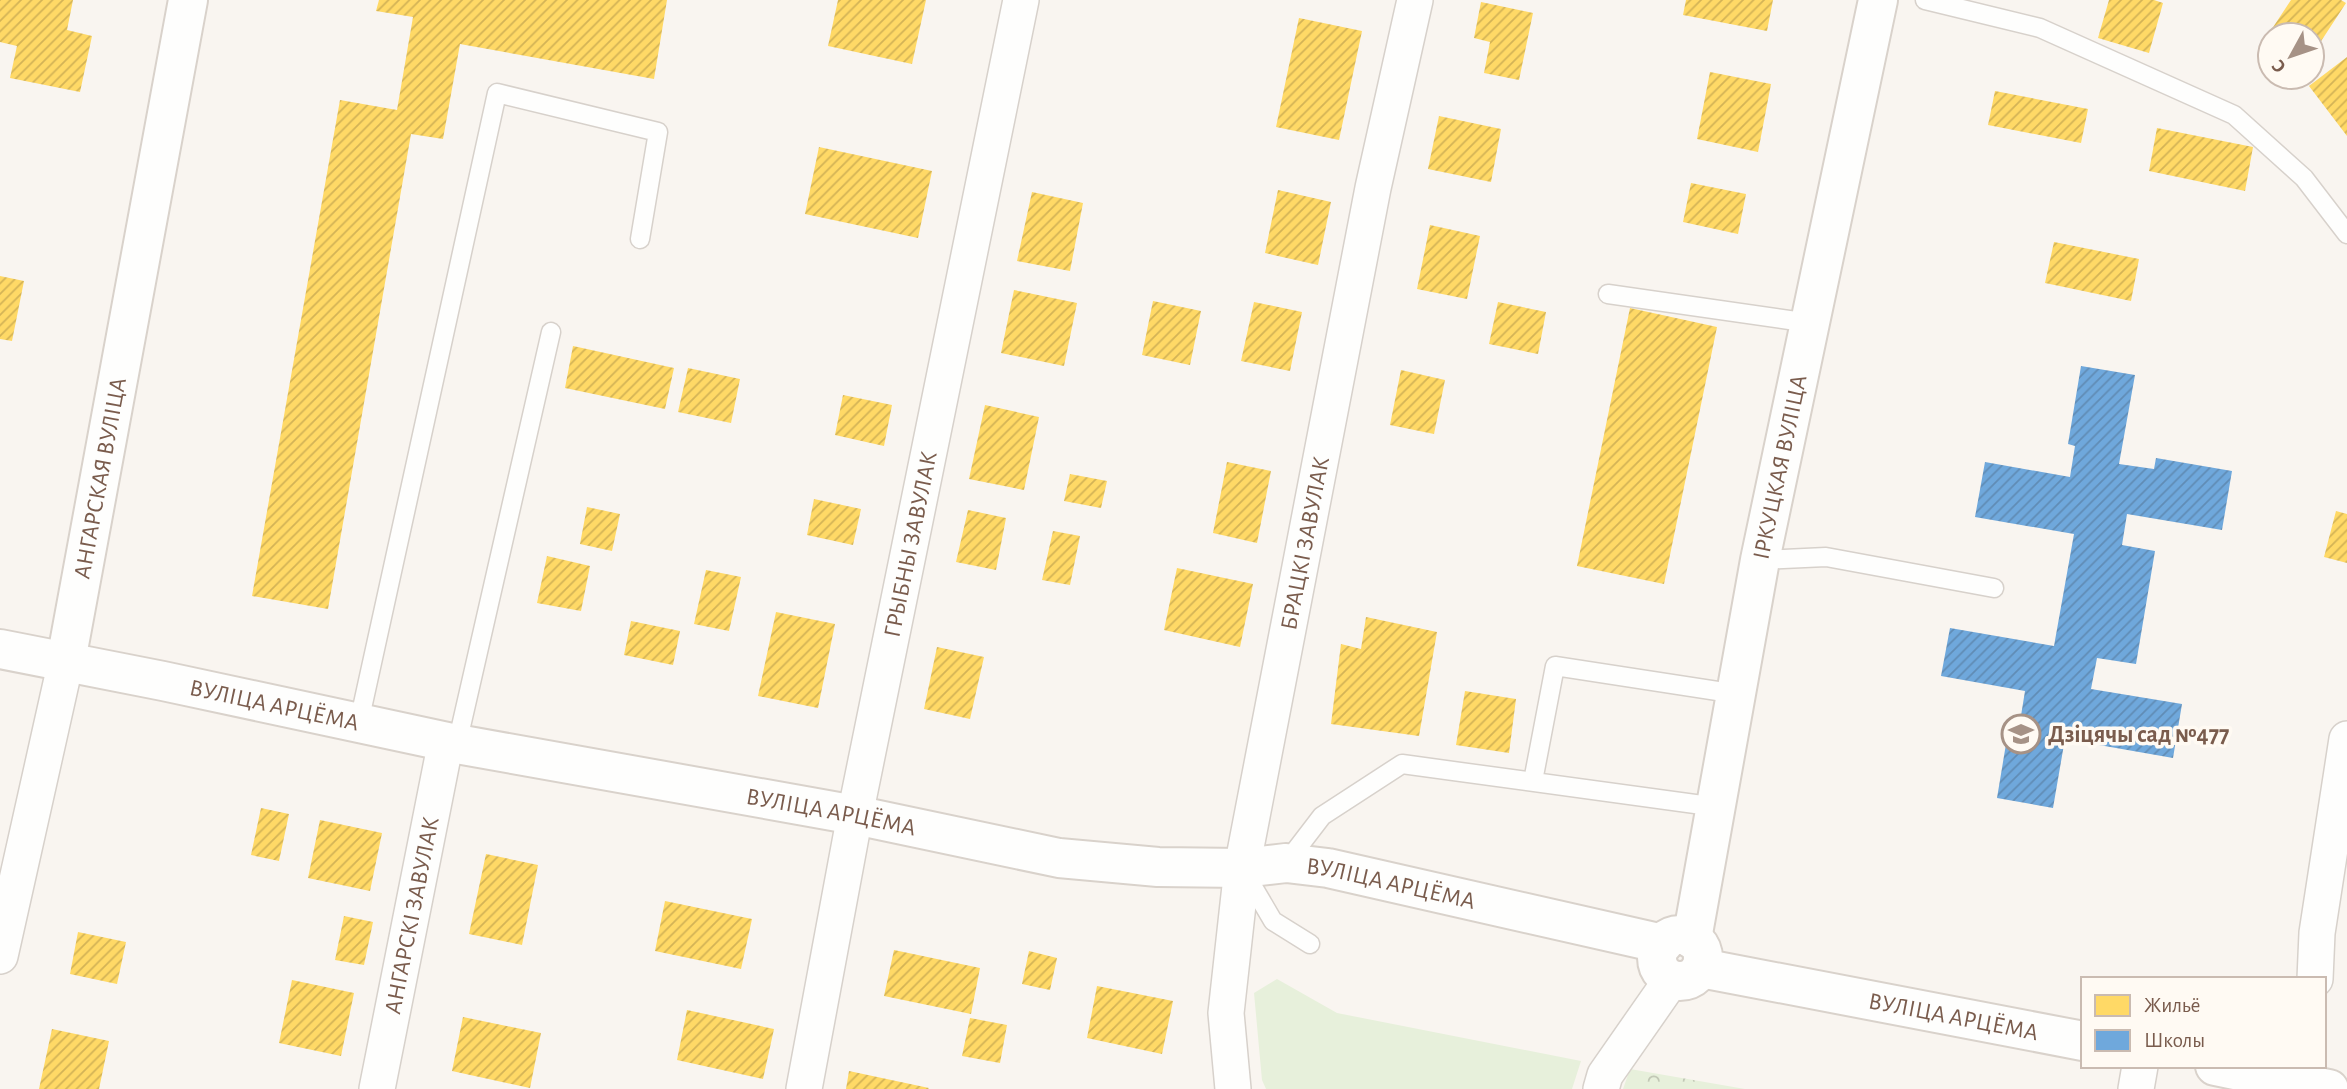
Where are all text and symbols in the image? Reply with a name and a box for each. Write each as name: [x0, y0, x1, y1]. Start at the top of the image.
north arrow: [2256, 21, 2326, 91]
text: С: [2268, 56, 2290, 76]
street label: ІРКУЦКАЯ ВУЛІЦА: [1749, 373, 1812, 562]
street label: АНГАРСКАЯ ВУЛІЦА: [70, 376, 131, 581]
street label: ГРЫБНЫ ЗАВУЛАК: [880, 449, 942, 640]
street label: БРАЦКІ ЗАВУЛАК: [1277, 455, 1334, 632]
street label: ВУЛІЦА АРЦЁМА: [187, 676, 361, 736]
school or university icon: Дзіцячы сад №477: [2000, 713, 2042, 755]
place label: Дзіцячы сад №477: [2048, 723, 2229, 747]
street label: ВУЛІЦА АРЦЁМА: [744, 785, 918, 841]
street label: АНГАРСКІ ЗАВУЛАК: [381, 815, 444, 1016]
street label: ВУЛІЦА АРЦЁМА: [1305, 855, 1477, 914]
legend: [2081, 977, 2326, 1068]
street label: ВУЛІЦА АРЦЁМА: [1866, 989, 2040, 1045]
text: Жильё: [2144, 995, 2200, 1016]
text: Школы: [2144, 1030, 2205, 1051]

